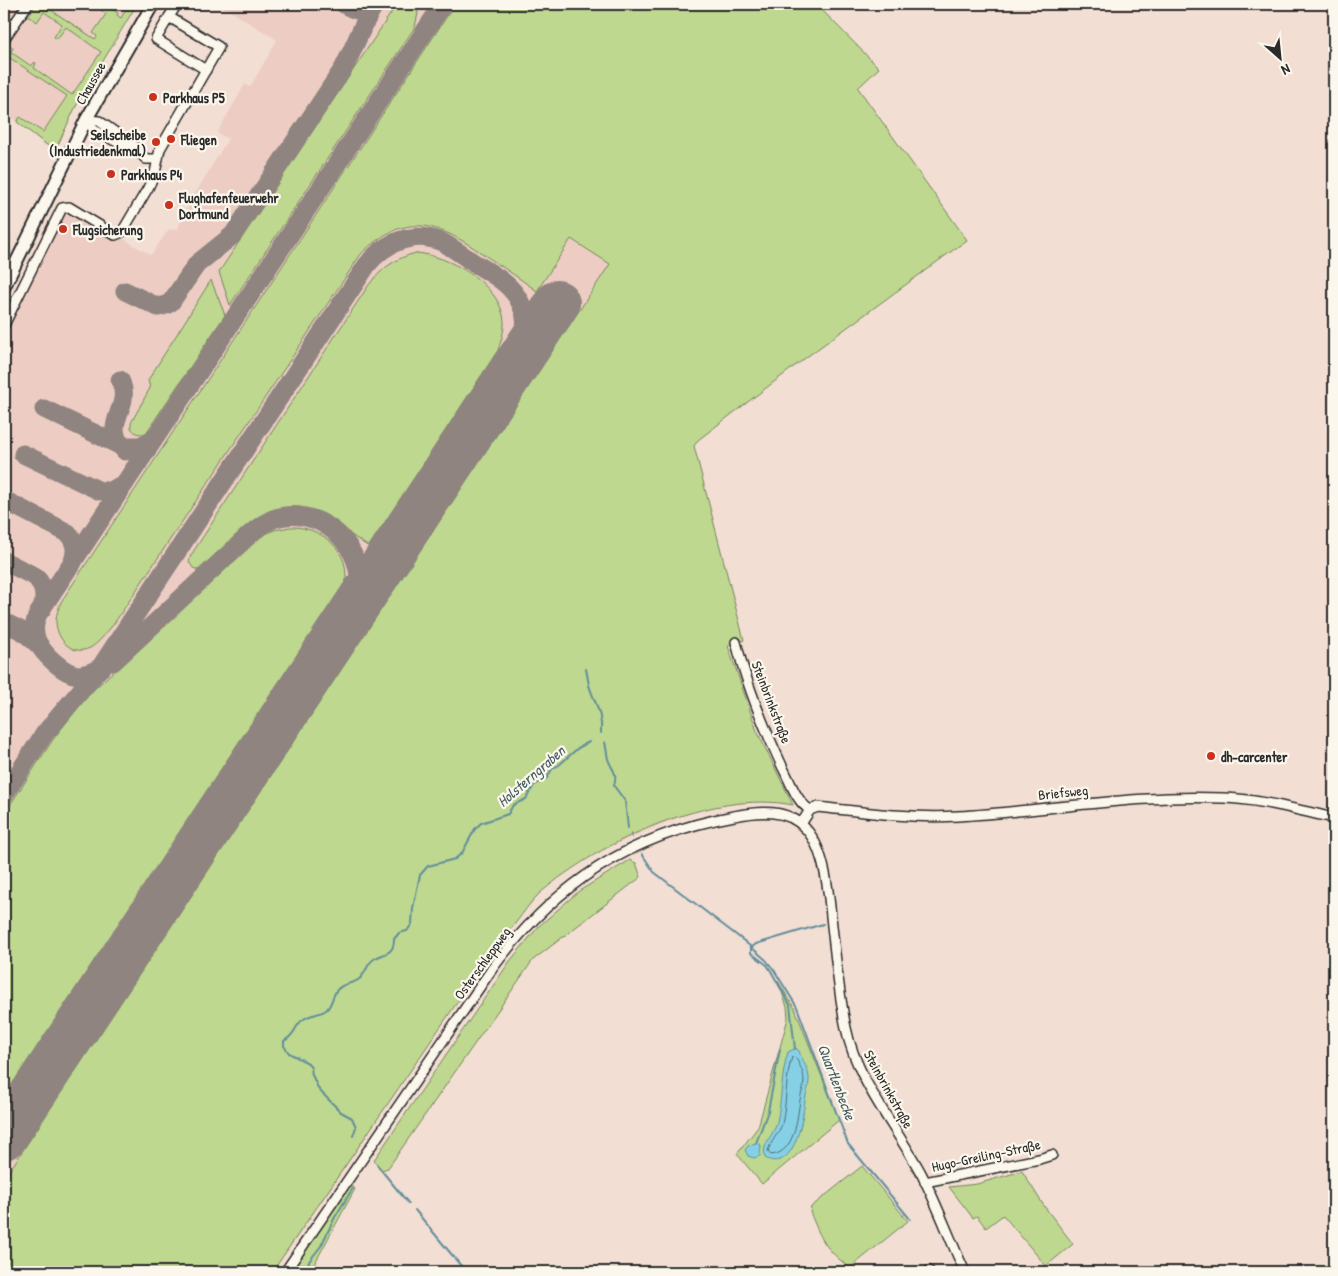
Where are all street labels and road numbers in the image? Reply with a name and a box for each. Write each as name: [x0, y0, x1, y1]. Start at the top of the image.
street label: Chaussee: [70, 58, 110, 108]
street label: Steinbrinkstraße: [747, 658, 797, 747]
street label: Briefsweg: [1037, 780, 1089, 805]
street label: Osterschleppweg: [449, 923, 516, 1004]
street label: Steinbrinkstraße: [859, 1046, 919, 1132]
street label: Hugo-Greiling-Straße: [930, 1134, 1043, 1177]

